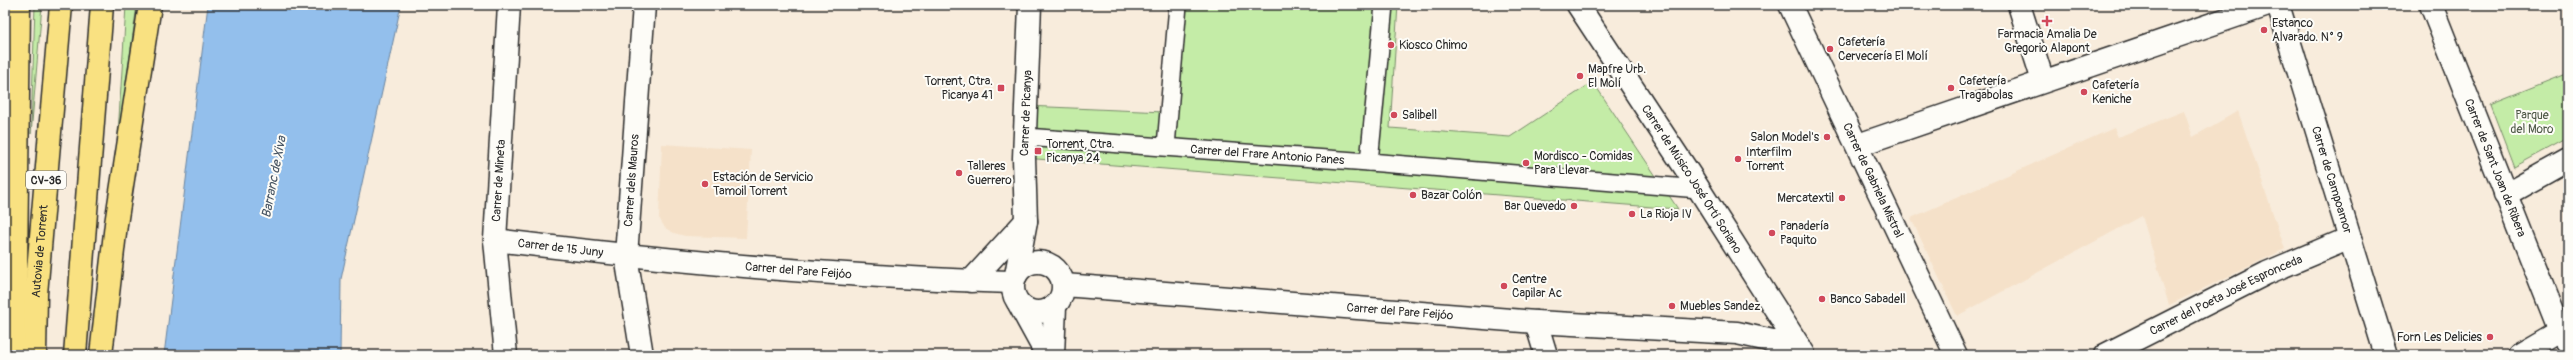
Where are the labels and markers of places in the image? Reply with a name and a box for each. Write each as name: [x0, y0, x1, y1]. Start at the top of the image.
marker: Farmacia Amalia De Gregorio Alapont: [2042, 16, 2052, 26]
place label: Estanco Alvarado. N° 9: [2272, 16, 2343, 45]
marker: Estanco Alvarado. N° 9: [2259, 25, 2269, 35]
place label: Farmacia Amalia De Gregorio Alapont: [1997, 27, 2097, 56]
place label: Cafetería Cervecería El Molí: [1838, 35, 1928, 64]
place label: Kiosco Chimo: [1399, 38, 1468, 53]
marker: Kiosco Chimo: [1386, 40, 1396, 50]
marker: Cafetería Cervecería El Molí: [1825, 44, 1835, 54]
place label: Mapfre Urb. El Molí: [1588, 62, 1646, 91]
marker: Mapfre Urb. El Molí: [1575, 71, 1585, 81]
place label: Torrent, Ctra. Picanya 41: [925, 74, 993, 103]
place label: Cafetería Tragabolas: [1959, 74, 2014, 103]
place label: Cafetería Keniche: [2092, 78, 2139, 107]
marker: Torrent, Ctra. Picanya 41: [996, 83, 1006, 93]
marker: Cafetería Tragabolas: [1946, 83, 1956, 93]
marker: Cafetería Keniche: [2079, 87, 2089, 97]
place label: Salibell: [1402, 108, 1437, 123]
marker: Salibell: [1389, 110, 1399, 120]
place label: Salon Model's: [1750, 130, 1820, 145]
marker: Salon Model's: [1822, 132, 1832, 142]
place label: Torrent, Ctra. Picanya 24: [1046, 137, 1114, 166]
place label: Interfilm Torrent: [1746, 145, 1792, 174]
marker: Torrent, Ctra. Picanya 24: [1033, 146, 1043, 156]
place label: Mordisco - Comidas Para Llevar: [1534, 149, 1633, 178]
marker: Interfilm Torrent: [1733, 154, 1743, 164]
marker: Mordisco - Comidas Para Llevar: [1521, 158, 1531, 168]
place label: Talleres Guerrero: [967, 159, 1012, 188]
marker: Talleres Guerrero: [954, 168, 964, 178]
place label: Estación de Servicio Tamoil Torrent: [713, 170, 814, 199]
marker: Estación de Servicio Tamoil Torrent: [700, 179, 710, 189]
place label: Bazar Colón: [1421, 188, 1482, 203]
marker: Bazar Colón: [1408, 190, 1418, 200]
place label: Mercatextil: [1777, 191, 1834, 206]
marker: Mercatextil: [1837, 193, 1847, 203]
place label: Bar Quevedo: [1504, 199, 1567, 214]
marker: Bar Quevedo: [1569, 201, 1579, 211]
place label: La Rioja IV: [1640, 207, 1692, 222]
marker: La Rioja IV: [1627, 209, 1637, 219]
place label: Panadería Paquito: [1780, 219, 1829, 248]
marker: Panadería Paquito: [1767, 228, 1777, 238]
place label: Centre Capilar Ac: [1512, 272, 1562, 301]
marker: Centre Capilar Ac: [1499, 281, 1509, 291]
place label: Banco Sabadell: [1830, 292, 1906, 307]
marker: Banco Sabadell: [1817, 294, 1827, 304]
place label: Muebles Sandez: [1680, 299, 1760, 314]
marker: Muebles Sandez: [1667, 301, 1677, 311]
place label: Forn Les Delicies: [2397, 330, 2483, 345]
marker: Forn Les Delicies: [2485, 332, 2495, 342]

